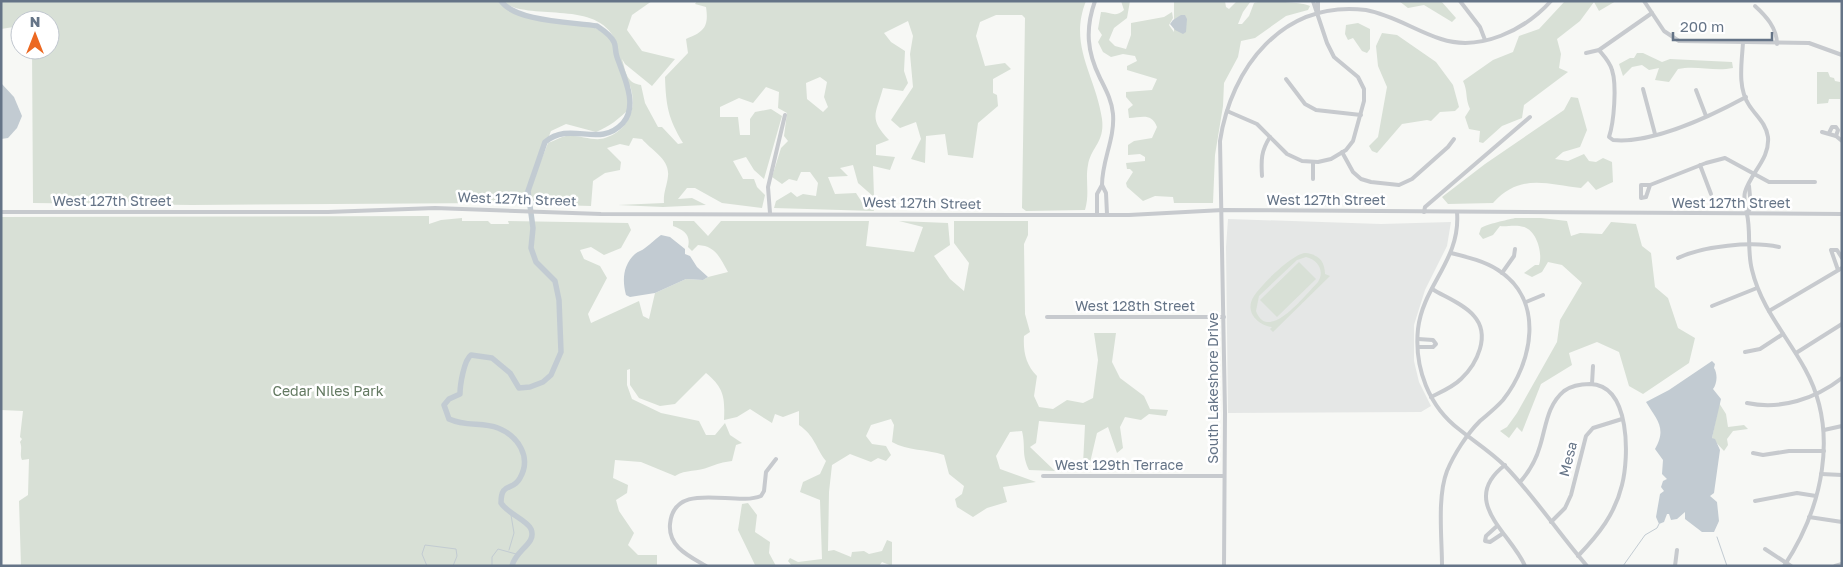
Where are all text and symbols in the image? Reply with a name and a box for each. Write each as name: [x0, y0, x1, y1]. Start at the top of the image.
north arrow: [10, 10, 60, 60]
scale bar: [1673, 10, 1772, 42]
text: N: [30, 13, 40, 30]
text: 200 m: [1680, 17, 1724, 35]
street label: West 127th Street: [457, 188, 577, 209]
street label: West 127th Street: [1267, 191, 1386, 208]
street label: West 127th Street: [53, 192, 172, 209]
street label: West 127th Street: [862, 193, 982, 212]
street label: West 127th Street: [1672, 194, 1791, 211]
street label: West 128th Street: [1075, 297, 1195, 314]
street label: South Lakeshore Drive: [1204, 312, 1221, 464]
park label: Cedar Niles Park: [272, 382, 384, 399]
street label: Mesa: [1555, 440, 1580, 478]
street label: West 129th Terrace: [1055, 456, 1183, 473]

